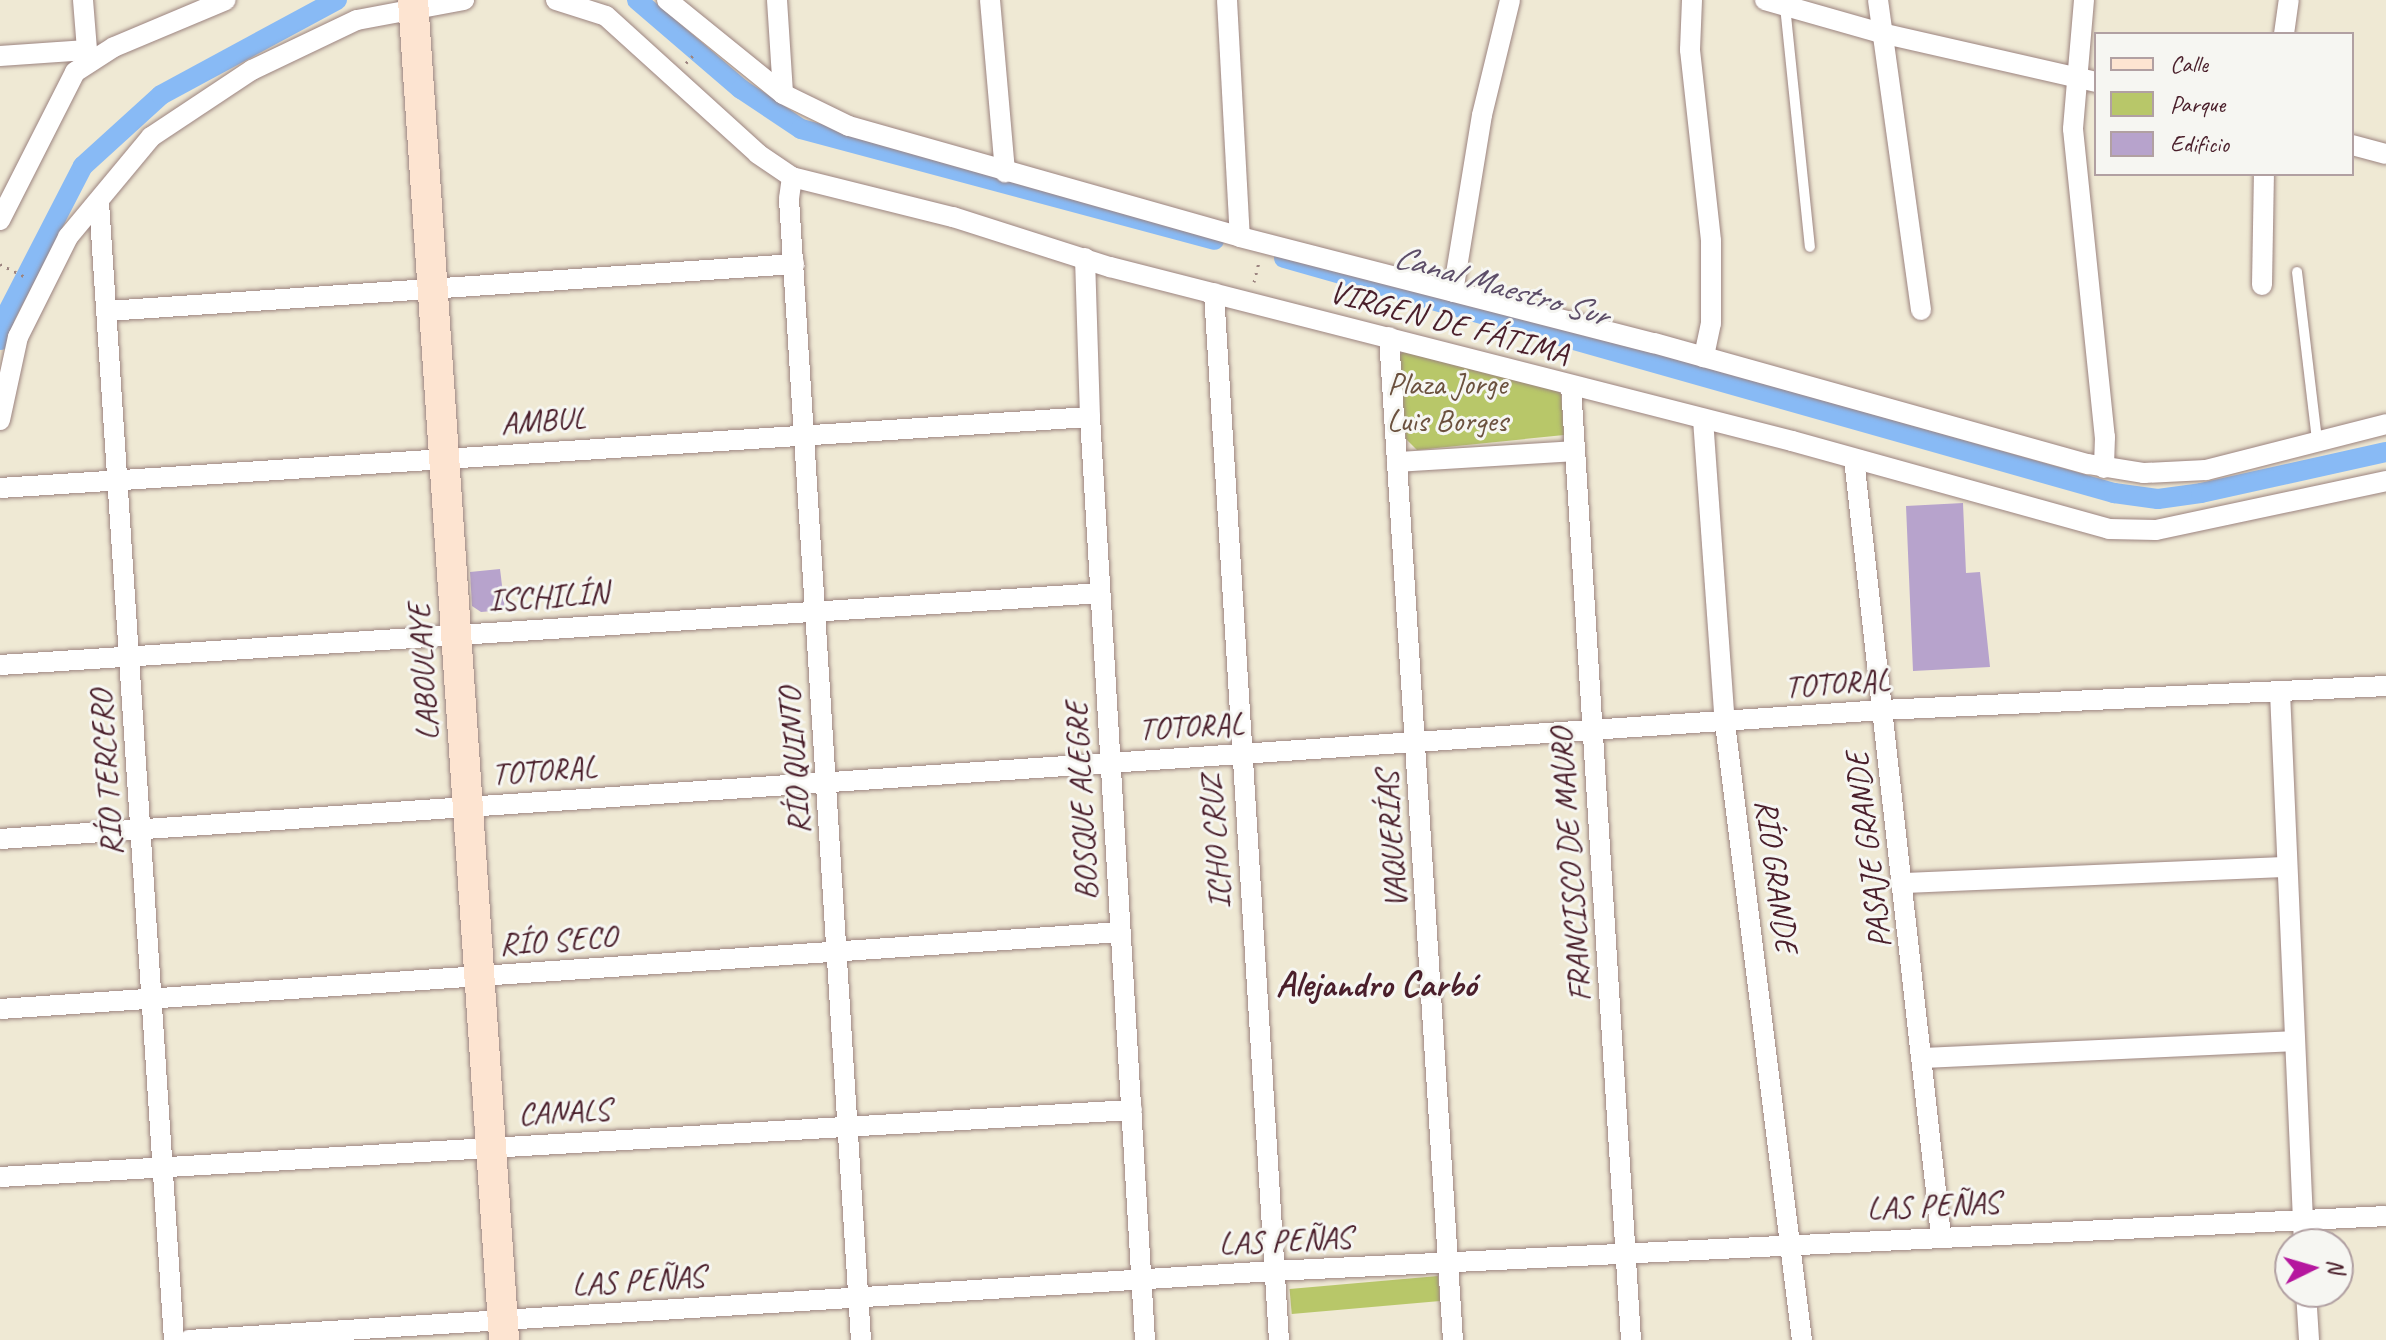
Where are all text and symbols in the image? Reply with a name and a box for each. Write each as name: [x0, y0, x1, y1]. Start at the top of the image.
legend: [2094, 32, 2354, 176]
text: Calle: [2170, 49, 2208, 79]
text: Parque: [2170, 89, 2225, 119]
text: Edificio: [2170, 129, 2229, 159]
water label: Canal Maestro Sur: [1390, 235, 1612, 335]
street label: VIRGEN DE FÁTIMA: [1325, 273, 1573, 373]
park label: Plaza Jorge Luis Borges: [1387, 366, 1507, 441]
street label: AMBUL: [499, 399, 587, 443]
street label: ISCHILÍN: [487, 574, 609, 620]
street label: LABOULAYE: [400, 602, 448, 742]
street label: TOTORAL: [1783, 661, 1891, 707]
street label: RÍO QUINTO: [771, 687, 819, 835]
street label: RÍO TERCERO: [82, 689, 132, 857]
street label: BOSQUE ALEGRE: [1058, 701, 1106, 901]
street label: TOTORAL: [1138, 705, 1244, 749]
street label: FRANCISCO DE MAURO: [1542, 727, 1600, 1003]
street label: TOTORAL: [490, 748, 598, 794]
street label: PASAJE GRANDE: [1838, 750, 1900, 950]
street label: VAQUERÍAS: [1368, 770, 1416, 910]
street label: ICHO CRUZ: [1192, 774, 1240, 910]
street label: RÍO GRANDE: [1746, 797, 1806, 955]
street label: RÍO SECO: [499, 918, 617, 964]
district label: Alejandro Carbó: [1276, 963, 1476, 1007]
street label: CANALS: [517, 1090, 611, 1134]
street label: LAS PEÑAS: [1866, 1183, 2000, 1229]
street label: LAS PEÑAS: [1218, 1218, 1352, 1264]
north arrow: [2274, 1228, 2354, 1308]
street label: LAS PEÑAS: [570, 1257, 706, 1305]
text: N: [2321, 1258, 2350, 1274]

